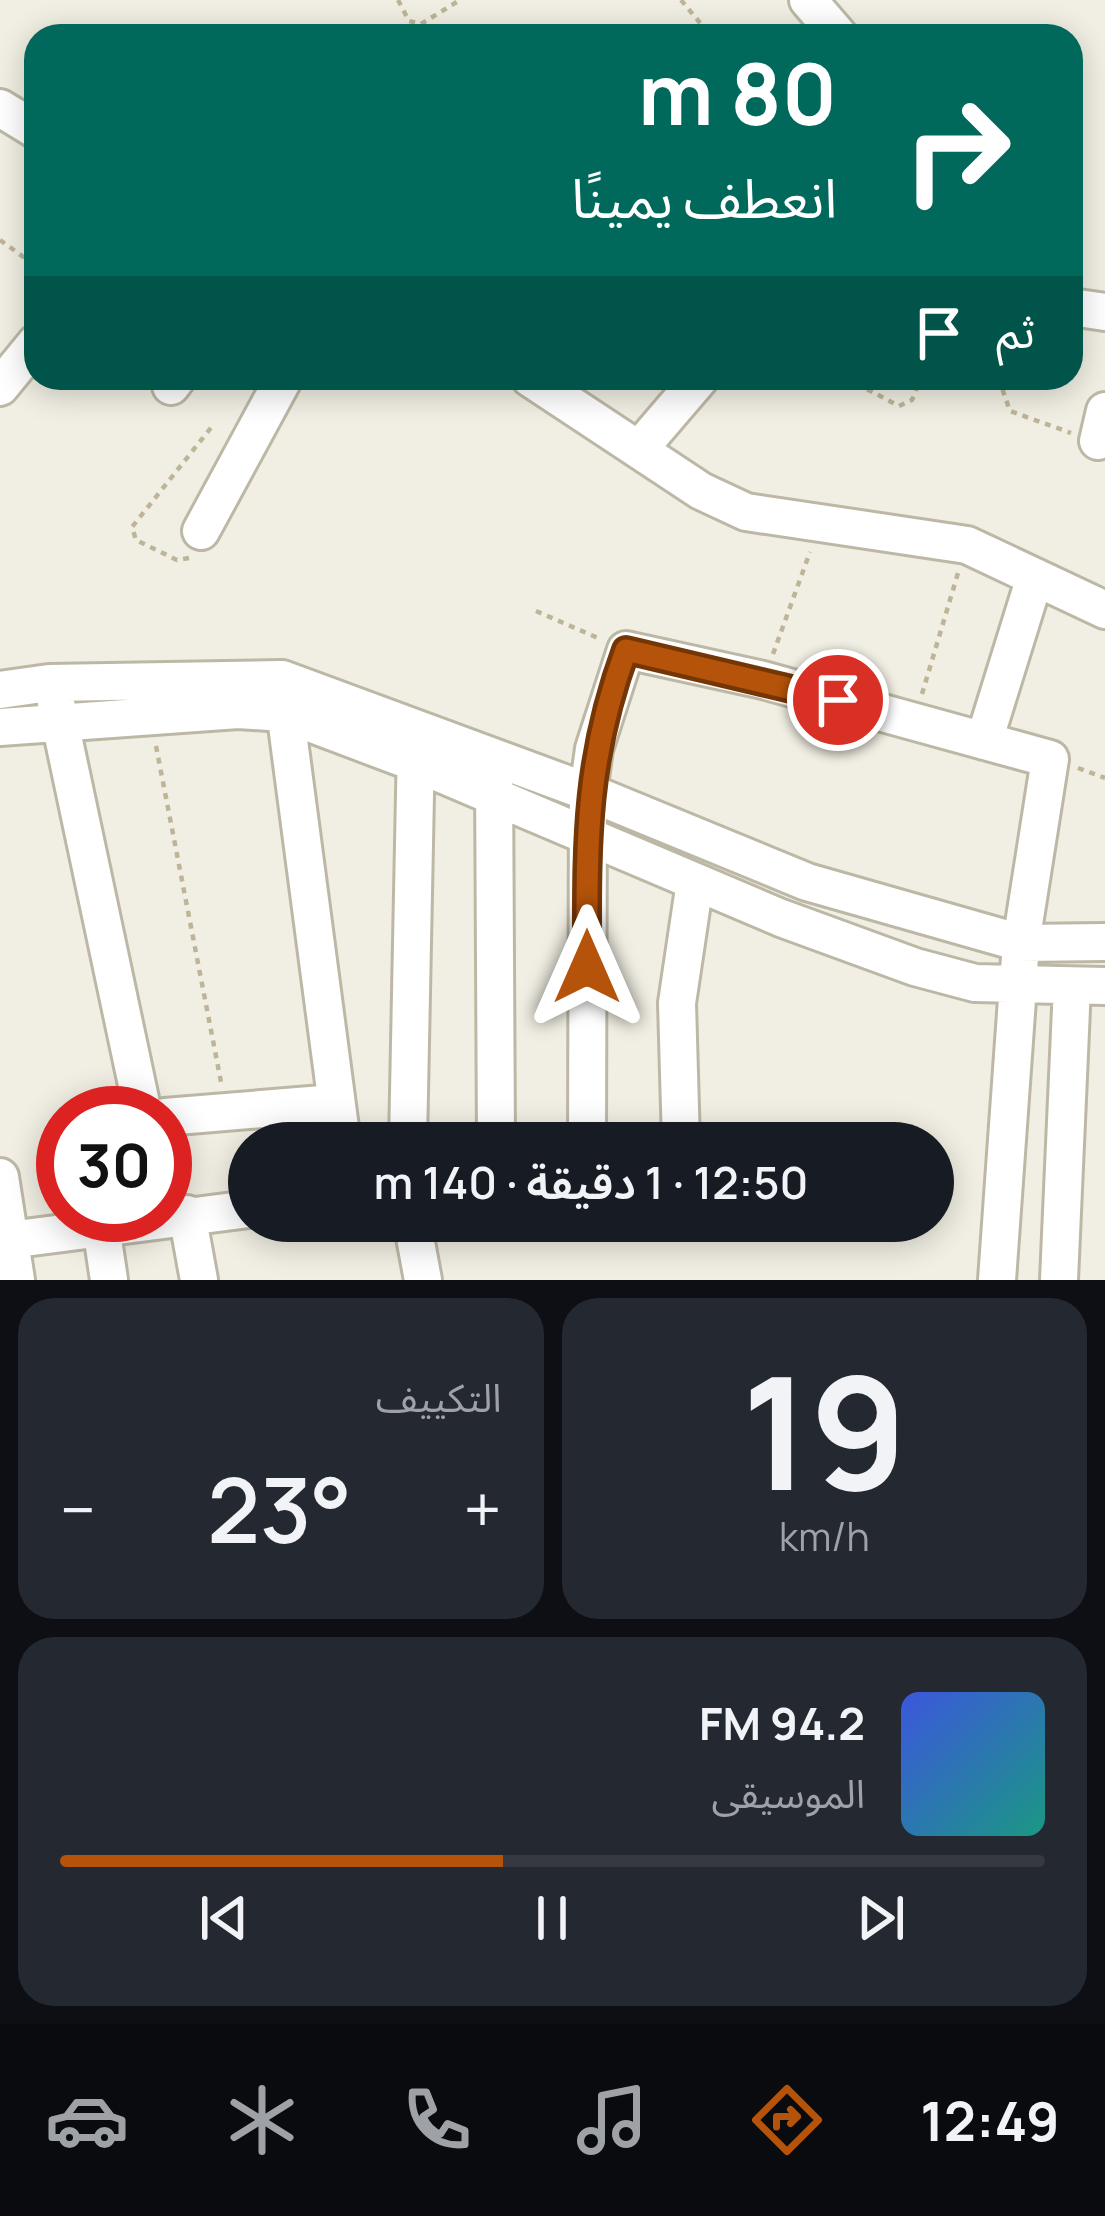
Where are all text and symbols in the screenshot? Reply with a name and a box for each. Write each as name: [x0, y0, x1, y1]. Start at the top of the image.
text: 80 m: [638, 35, 837, 150]
icon: right: [879, 72, 1035, 228]
text: انعطف يمينًا: [571, 160, 837, 234]
icon: arrive: [906, 300, 972, 366]
text: ثم: [996, 300, 1035, 362]
pin: [787, 649, 889, 751]
icon: arrive: [805, 667, 871, 733]
position arrow: [524, 904, 650, 1030]
speed limit sign: 30: [36, 1086, 192, 1242]
text: 12:50 · 1 دقيقة · 140 m: [373, 1151, 809, 1213]
text: 19: [742, 1324, 907, 1537]
text: التكييف: [376, 1370, 502, 1424]
text: 23°: [207, 1447, 352, 1570]
text: −: [60, 1464, 96, 1554]
text: +: [463, 1464, 501, 1554]
text: km/h: [779, 1509, 870, 1563]
text: 94.2 FM: [699, 1692, 865, 1754]
text: الموسيقى: [711, 1766, 865, 1820]
icon: previous: [191, 1885, 257, 1951]
icon: pause: [519, 1885, 585, 1951]
icon: next: [848, 1885, 914, 1951]
icon: car: [45, 2078, 129, 2162]
icon: climate: [220, 2078, 304, 2162]
icon: phone: [395, 2078, 479, 2162]
icon: music: [570, 2078, 654, 2162]
icon: directions: [745, 2078, 829, 2162]
text: 12:49: [920, 2083, 1060, 2157]

